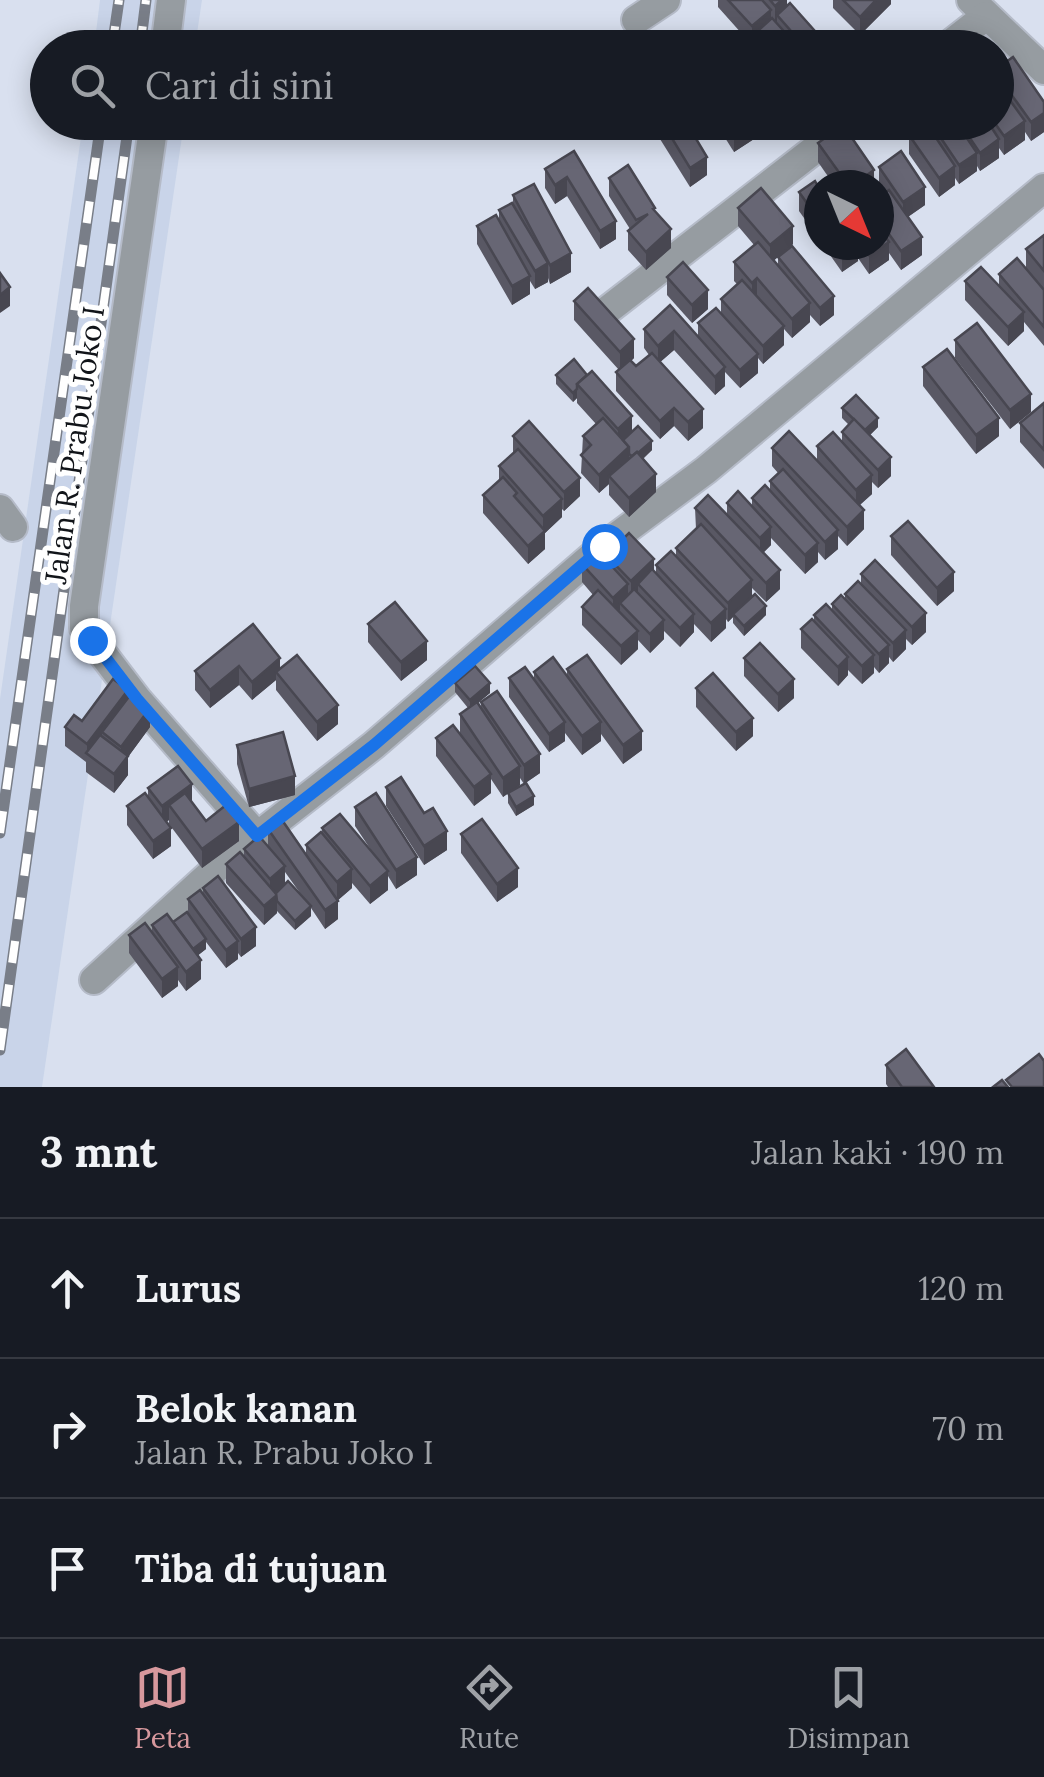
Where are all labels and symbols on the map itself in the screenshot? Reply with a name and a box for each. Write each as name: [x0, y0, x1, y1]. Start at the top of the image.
north arrow: [804, 170, 894, 260]
street label: Jalan R. Prabu Joko I: [36, 304, 112, 587]
route start: [582, 524, 628, 570]
route end: [70, 618, 116, 664]

